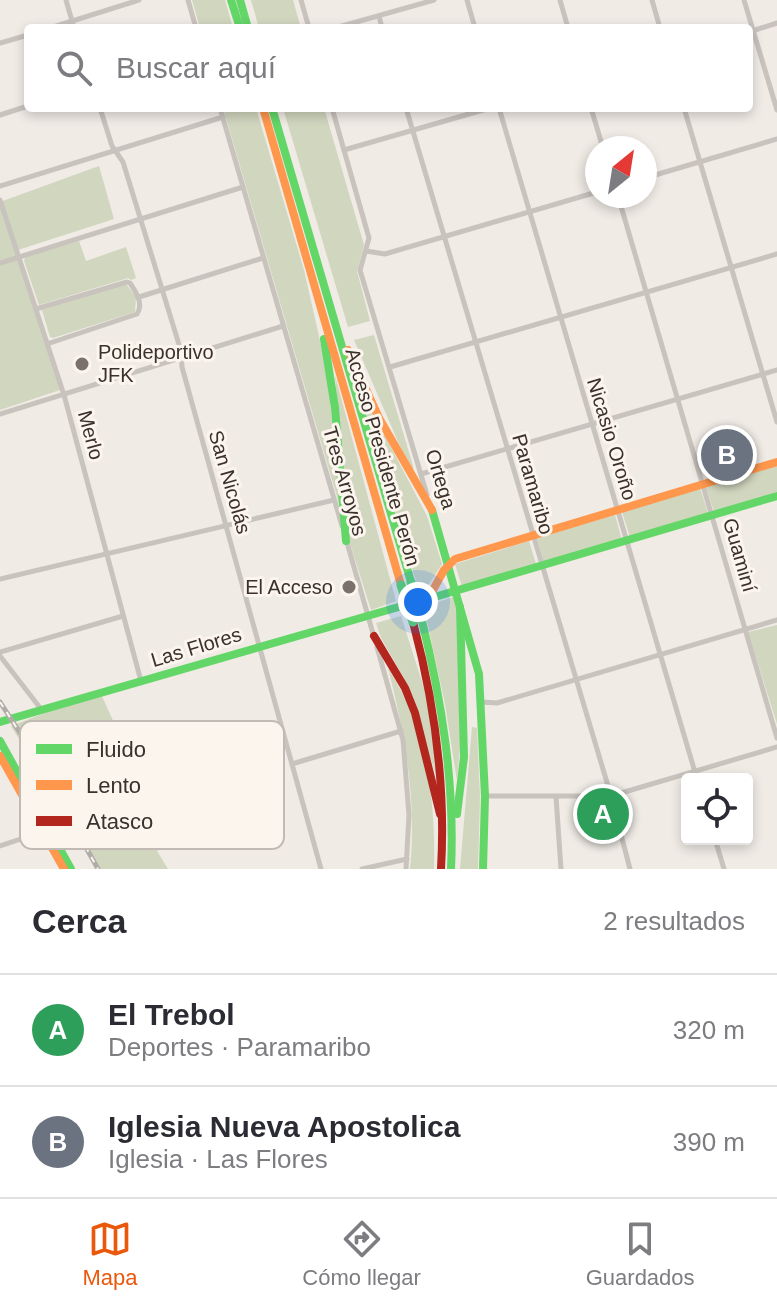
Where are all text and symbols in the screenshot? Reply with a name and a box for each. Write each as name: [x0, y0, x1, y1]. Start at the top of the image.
search box: [24, 24, 753, 112]
icon: search: [52, 46, 96, 90]
text: Buscar aquí: [116, 51, 276, 84]
north arrow: [585, 136, 657, 208]
place label: Polideportivo JFK: [98, 341, 214, 386]
street label: Acceso Presidente Perón: [341, 345, 425, 569]
marker: Polideportivo JFK: [73, 355, 91, 373]
street label: Nicasio Oroño: [583, 375, 641, 503]
street label: Merlo: [74, 408, 108, 462]
street label: Tres Arroyos: [319, 424, 371, 538]
pin: B: [701, 425, 753, 485]
street label: San Nicolás: [205, 428, 255, 536]
street label: Paramaribo: [508, 431, 558, 537]
street label: Ortega: [422, 447, 461, 512]
street label: Guaminí: [719, 516, 761, 595]
place label: El Acceso: [245, 576, 333, 598]
marker: El Acceso: [340, 578, 358, 596]
your location: [398, 582, 438, 622]
street label: Las Flores: [148, 623, 244, 671]
legend: [20, 721, 284, 849]
text: Fluido: [86, 737, 146, 762]
text: Lento: [86, 773, 141, 798]
map controls: [681, 773, 753, 845]
button: locate: [681, 773, 753, 845]
pin: A: [577, 784, 629, 844]
text: Atasco: [86, 809, 153, 834]
text: Cerca: [32, 902, 127, 940]
text: 2 resultados: [603, 906, 745, 936]
text: El Trebol: [108, 998, 235, 1031]
text: A: [49, 1015, 67, 1045]
text: 320 m: [673, 1015, 745, 1045]
text: Deportes · Paramaribo: [108, 1032, 371, 1062]
text: Iglesia Nueva Apostolica: [108, 1110, 460, 1143]
text: B: [49, 1127, 67, 1157]
text: 390 m: [673, 1127, 745, 1157]
text: Iglesia · Las Flores: [108, 1144, 328, 1174]
tab: Mapa: [82, 1217, 137, 1291]
tab: Cómo llegar: [302, 1217, 421, 1291]
tab: Guardados: [586, 1217, 695, 1291]

